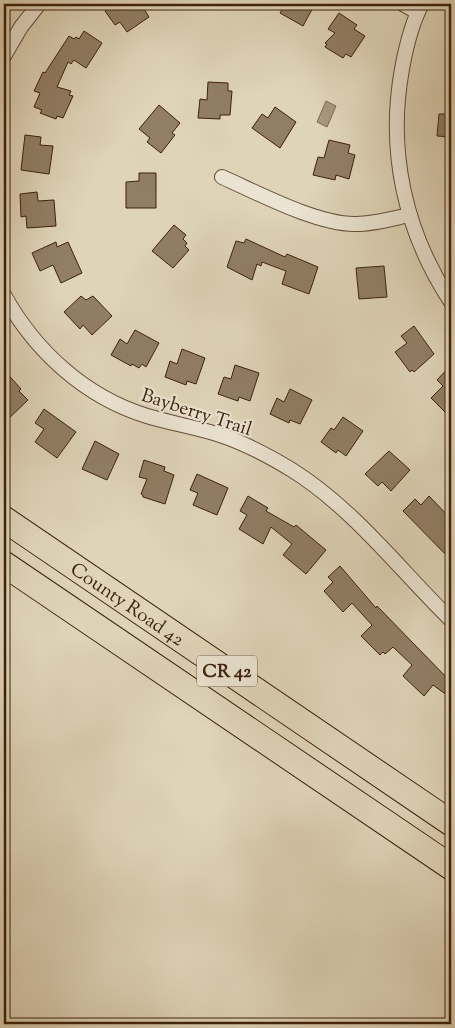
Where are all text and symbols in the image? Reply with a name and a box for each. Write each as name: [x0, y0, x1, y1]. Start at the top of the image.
street label: Bayberry Trail: [137, 383, 255, 444]
street label: County Road 42: [64, 557, 189, 654]
road number: CR 42: [197, 656, 257, 686]

